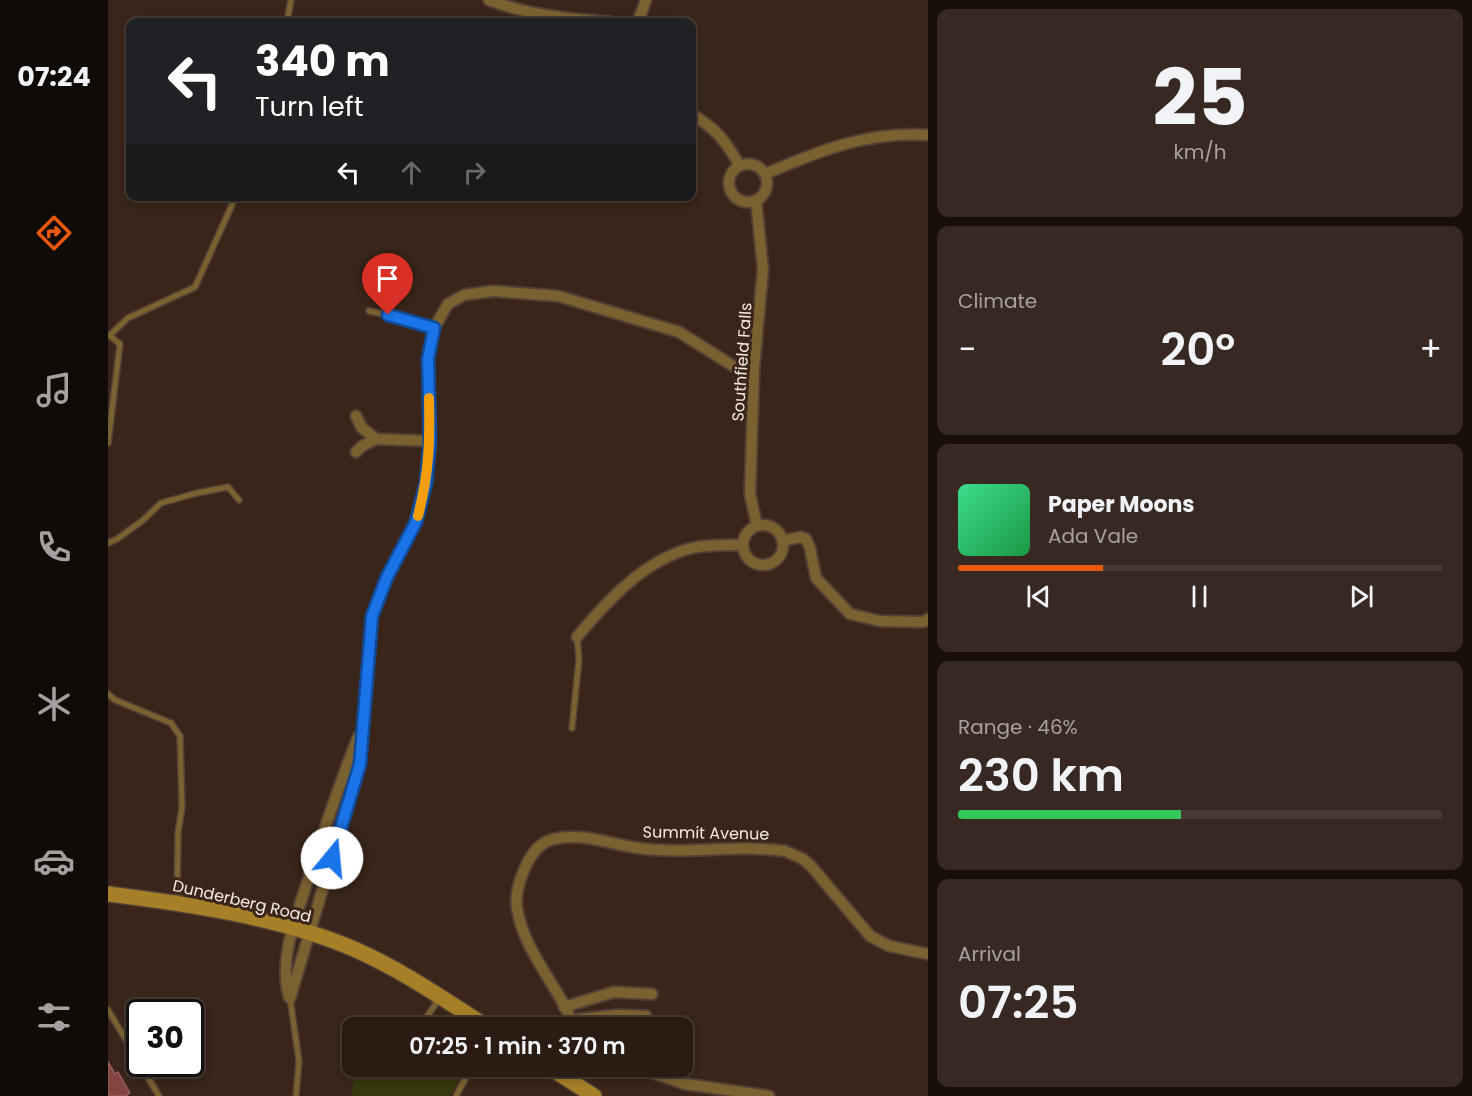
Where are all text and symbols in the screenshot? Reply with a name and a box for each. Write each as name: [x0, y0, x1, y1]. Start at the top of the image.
text: 340 m: [255, 32, 390, 91]
icon: left: [156, 42, 234, 120]
text: 25: [1152, 43, 1248, 152]
text: 07:24: [17, 58, 91, 95]
text: Turn left: [255, 88, 364, 125]
text: km/h: [1173, 138, 1227, 166]
icon: left: [332, 156, 365, 189]
icon: ahead: [395, 156, 428, 189]
icon: right: [458, 156, 491, 189]
icon: directions: [33, 212, 75, 254]
pin: [362, 253, 413, 315]
icon: arrive: [371, 262, 404, 295]
text: Climate: [958, 287, 1037, 315]
street label: Southfield Falls: [726, 302, 758, 422]
text: 20°: [1160, 318, 1235, 381]
text: −: [958, 326, 976, 373]
text: +: [1419, 326, 1442, 373]
icon: music: [33, 369, 75, 411]
text: Paper Moons: [1048, 489, 1195, 520]
text: Ada Vale: [1048, 522, 1138, 550]
icon: phone: [33, 526, 75, 568]
icon: previous: [1022, 580, 1055, 613]
icon: pause: [1183, 580, 1216, 613]
icon: next: [1345, 580, 1378, 613]
icon: climate: [33, 683, 75, 725]
text: Range · 46%: [958, 713, 1078, 741]
text: 230 km: [958, 744, 1124, 807]
street label: Summit Avenue: [642, 820, 770, 846]
position arrow: [300, 826, 364, 890]
icon: car: [33, 840, 75, 882]
street label: Dunderberg Road: [170, 874, 314, 928]
text: Arrival: [958, 940, 1021, 968]
text: 07:25: [958, 971, 1078, 1034]
icon: filters: [33, 996, 75, 1038]
speed limit sign: 30: [126, 999, 204, 1077]
text: 07:25 · 1 min · 370 m: [409, 1031, 626, 1062]

